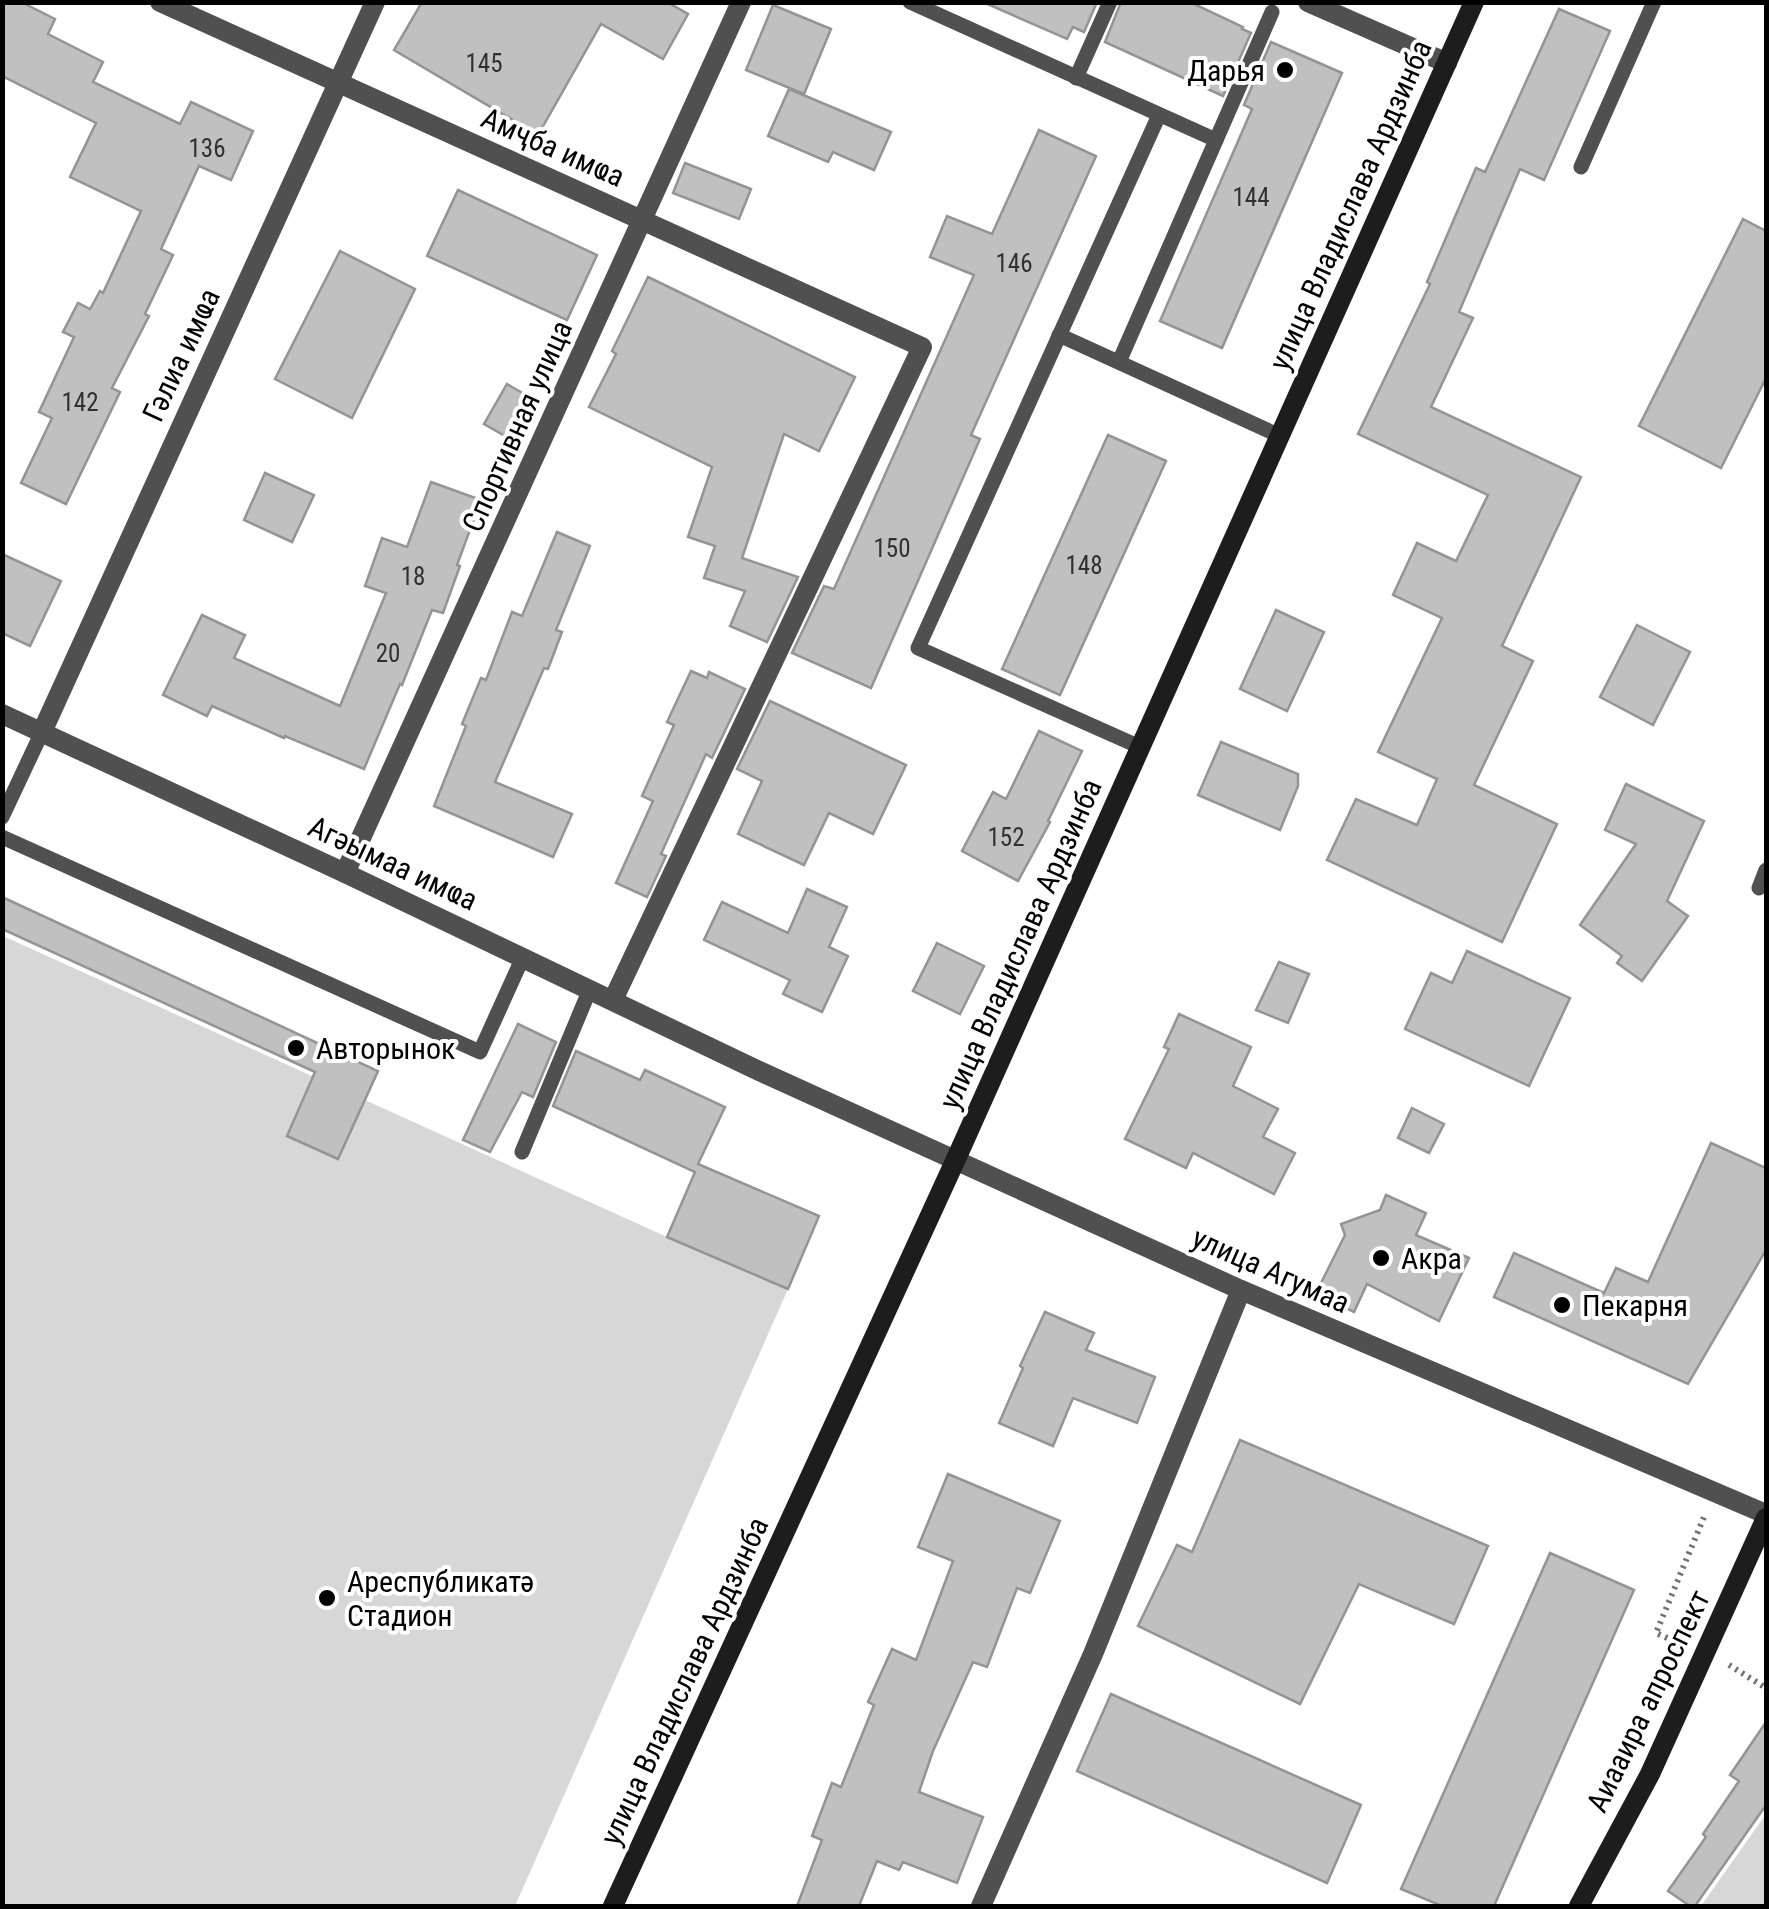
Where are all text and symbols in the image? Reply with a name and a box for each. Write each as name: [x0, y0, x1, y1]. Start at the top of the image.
street label: улица Владислава Ардзинба: [1261, 35, 1439, 375]
house number: 145: [465, 49, 503, 78]
place label: Дарья: [1187, 53, 1265, 88]
marker: Дарья: [1274, 59, 1296, 81]
street label: Амҷба имҩа: [476, 100, 630, 194]
house number: 136: [188, 134, 226, 163]
house number: 144: [1232, 183, 1270, 212]
house number: 146: [995, 249, 1033, 278]
street label: Гәлиа имҩа: [135, 283, 227, 427]
street label: Спортивная улица: [455, 315, 579, 537]
house number: 142: [61, 388, 99, 417]
house number: 150: [873, 534, 911, 563]
house number: 148: [1065, 551, 1103, 580]
house number: 18: [401, 562, 425, 591]
house number: 20: [376, 639, 400, 668]
street label: улица Владислава Ардзинба: [931, 774, 1109, 1114]
street label: Агәымаа имҩа: [303, 809, 483, 917]
house number: 152: [987, 823, 1025, 852]
place label: Авторынок: [316, 1031, 455, 1066]
marker: Авторынок: [285, 1037, 307, 1059]
street label: улица Агумаа: [1187, 1220, 1355, 1320]
place label: Акра: [1401, 1241, 1462, 1276]
marker: Акра: [1370, 1247, 1392, 1269]
place label: Пекарня: [1582, 1288, 1688, 1323]
marker: Пекарня: [1551, 1294, 1573, 1316]
street label: улица Владислава Ардзинба: [593, 1512, 775, 1850]
place label: Ареспубликатә Стадион: [347, 1564, 534, 1633]
street label: Аиааира апроспект: [1579, 1584, 1717, 1818]
marker: Ареспубликатә Стадион: [316, 1587, 338, 1609]

